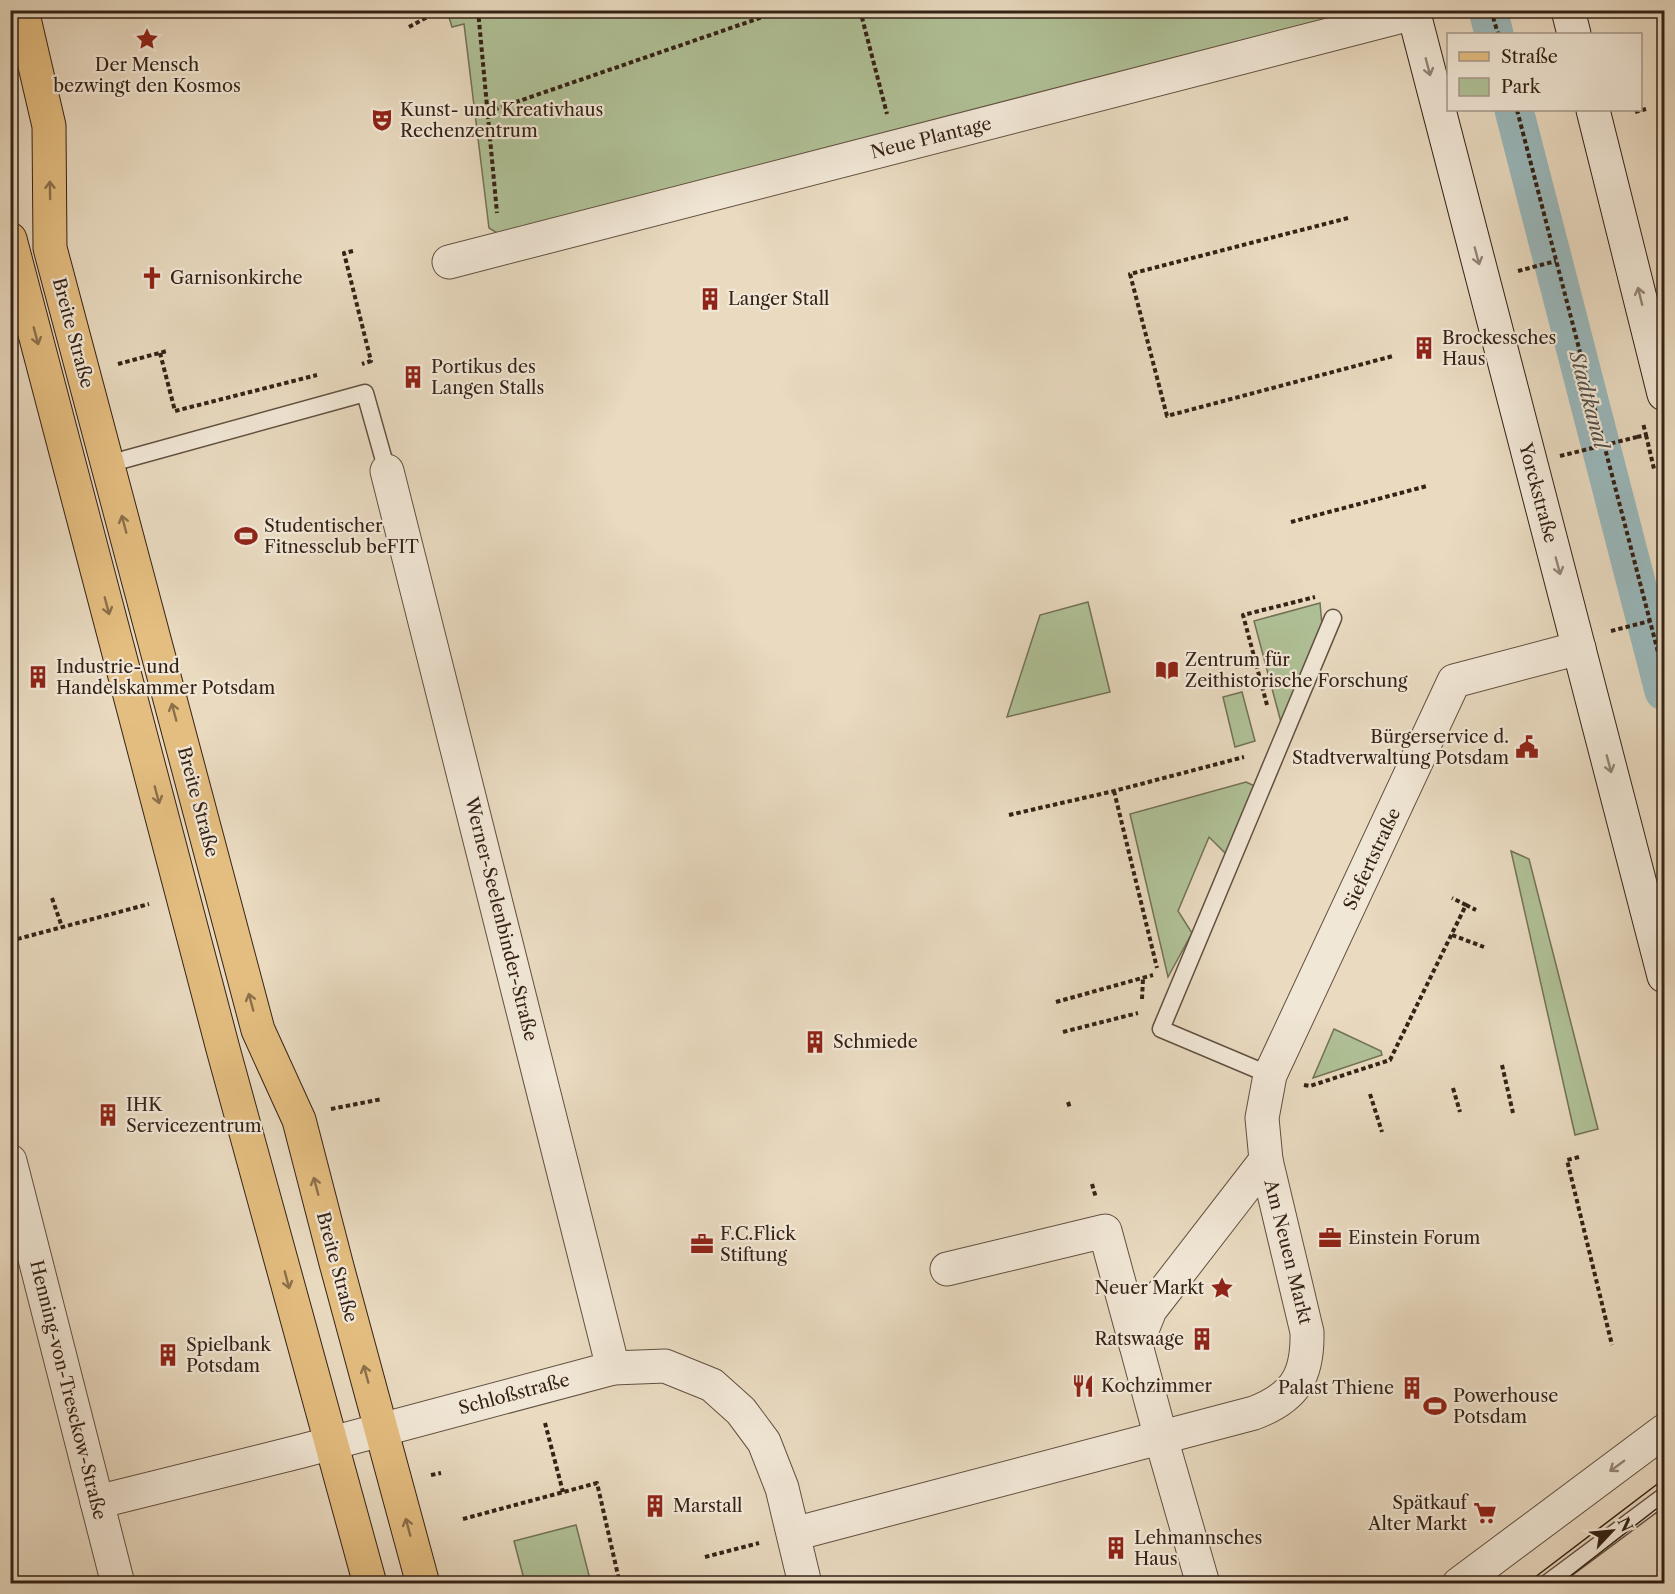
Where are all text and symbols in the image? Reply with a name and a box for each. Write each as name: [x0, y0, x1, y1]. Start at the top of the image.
place icon: Der Mensch bezwingt den Kosmos: [134, 26, 160, 52]
legend: [1447, 33, 1642, 111]
text: Straße: [1501, 46, 1558, 68]
place label: Der Mensch bezwingt den Kosmos: [53, 54, 241, 97]
one-way arrow: [1422, 57, 1434, 76]
text: Park: [1501, 76, 1542, 98]
place label: Kunst- und Kreativhaus Rechenzentrum: [400, 99, 603, 142]
theatre icon: Kunst- und Kreativhaus Rechenzentrum: [369, 107, 395, 133]
street label: Neue Plantage: [868, 112, 994, 164]
one-way arrow: [44, 180, 56, 200]
one-way arrow: [1471, 246, 1483, 265]
church icon: Garnisonkirche: [139, 265, 165, 291]
place label: Garnisonkirche: [170, 267, 303, 289]
street label: Breite Straße: [48, 275, 98, 391]
building icon: Langer Stall: [697, 286, 723, 312]
one-way arrow: [1634, 287, 1646, 306]
place label: Langer Stall: [728, 288, 829, 310]
one-way arrow: [31, 326, 42, 345]
place label: Brockessches Haus: [1442, 327, 1556, 370]
building icon: Brockessches Haus: [1411, 335, 1437, 361]
water label: Stadtkanal: [1564, 348, 1614, 454]
place label: Portikus des Langen Stalls: [431, 356, 544, 399]
building icon: Portikus des Langen Stalls: [400, 364, 426, 390]
street label: Yorckstraße: [1514, 440, 1562, 545]
one-way arrow: [118, 515, 129, 534]
place label: Studentischer Fitnessclub beFIT: [264, 515, 419, 558]
sports icon: Studentischer Fitnessclub beFIT: [233, 523, 259, 549]
one-way arrow: [1552, 557, 1564, 576]
one-way arrow: [102, 596, 114, 615]
place label: Zentrum für Zeithistorische Forschung: [1185, 649, 1408, 692]
place label: Industrie- und Handelskammer Potsdam: [56, 656, 276, 699]
library icon: Zentrum für Zeithistorische Forschung: [1154, 657, 1180, 683]
building icon: Industrie- und Handelskammer Potsdam: [25, 664, 51, 690]
one-way arrow: [168, 703, 179, 722]
place label: Bürgerservice d. Stadtverwaltung Potsdam: [1292, 726, 1509, 769]
public building icon: Bürgerservice d. Stadtverwaltung Potsdam: [1514, 734, 1540, 760]
street label: Breite Straße: [173, 744, 223, 860]
one-way arrow: [1604, 754, 1616, 773]
one-way arrow: [152, 785, 163, 804]
street label: Werner-Seelenbinder-Straße: [460, 794, 542, 1043]
street label: Siefertstraße: [1339, 804, 1405, 914]
one-way arrow: [245, 993, 256, 1012]
building icon: Schmiede: [802, 1029, 828, 1055]
place label: Schmiede: [833, 1031, 918, 1053]
place label: IHK Servicezentrum: [126, 1094, 262, 1137]
building icon: IHK Servicezentrum: [95, 1102, 121, 1128]
one-way arrow: [309, 1176, 321, 1195]
street label: Am Neuen Markt: [1259, 1176, 1317, 1327]
street label: Breite Straße: [312, 1209, 362, 1325]
place label: F.C.Flick Stiftung: [720, 1223, 797, 1266]
office icon: Einstein Forum: [1317, 1225, 1343, 1251]
place label: Einstein Forum: [1348, 1227, 1481, 1249]
office icon: F.C.Flick Stiftung: [689, 1231, 715, 1257]
street label: Henning-von-Tresckow-Straße: [25, 1258, 111, 1522]
one-way arrow: [281, 1271, 293, 1290]
place icon: Neuer Markt: [1209, 1275, 1235, 1301]
place label: Neuer Markt: [1095, 1277, 1205, 1299]
building icon: Ratswaage: [1189, 1326, 1215, 1352]
place label: Ratswaage: [1094, 1328, 1184, 1350]
place label: Spielbank Potsdam: [186, 1334, 272, 1377]
building icon: Spielbank Potsdam: [155, 1342, 181, 1368]
one-way arrow: [359, 1364, 371, 1383]
street label: Schloßstraße: [456, 1369, 572, 1419]
restaurant icon: Kochzimmer: [1070, 1373, 1096, 1399]
place label: Kochzimmer: [1101, 1375, 1212, 1397]
building icon: Palast Thiene: [1399, 1375, 1425, 1401]
place label: Palast Thiene: [1278, 1377, 1394, 1399]
place label: Powerhouse Potsdam: [1453, 1385, 1558, 1428]
sports icon: Powerhouse Potsdam: [1422, 1393, 1448, 1419]
one-way arrow: [1610, 1460, 1626, 1472]
place label: Spätkauf Alter Markt: [1367, 1492, 1470, 1535]
building icon: Marstall: [642, 1493, 668, 1519]
place label: Marstall: [673, 1495, 742, 1517]
supermarket icon: Spätkauf Alter Markt: [1472, 1500, 1498, 1526]
north arrow: [1582, 1501, 1642, 1561]
text: N: [1613, 1514, 1638, 1535]
one-way arrow: [402, 1518, 414, 1537]
place label: Lehmannsches Haus: [1134, 1527, 1262, 1570]
building icon: Lehmannsches Haus: [1103, 1535, 1129, 1561]

